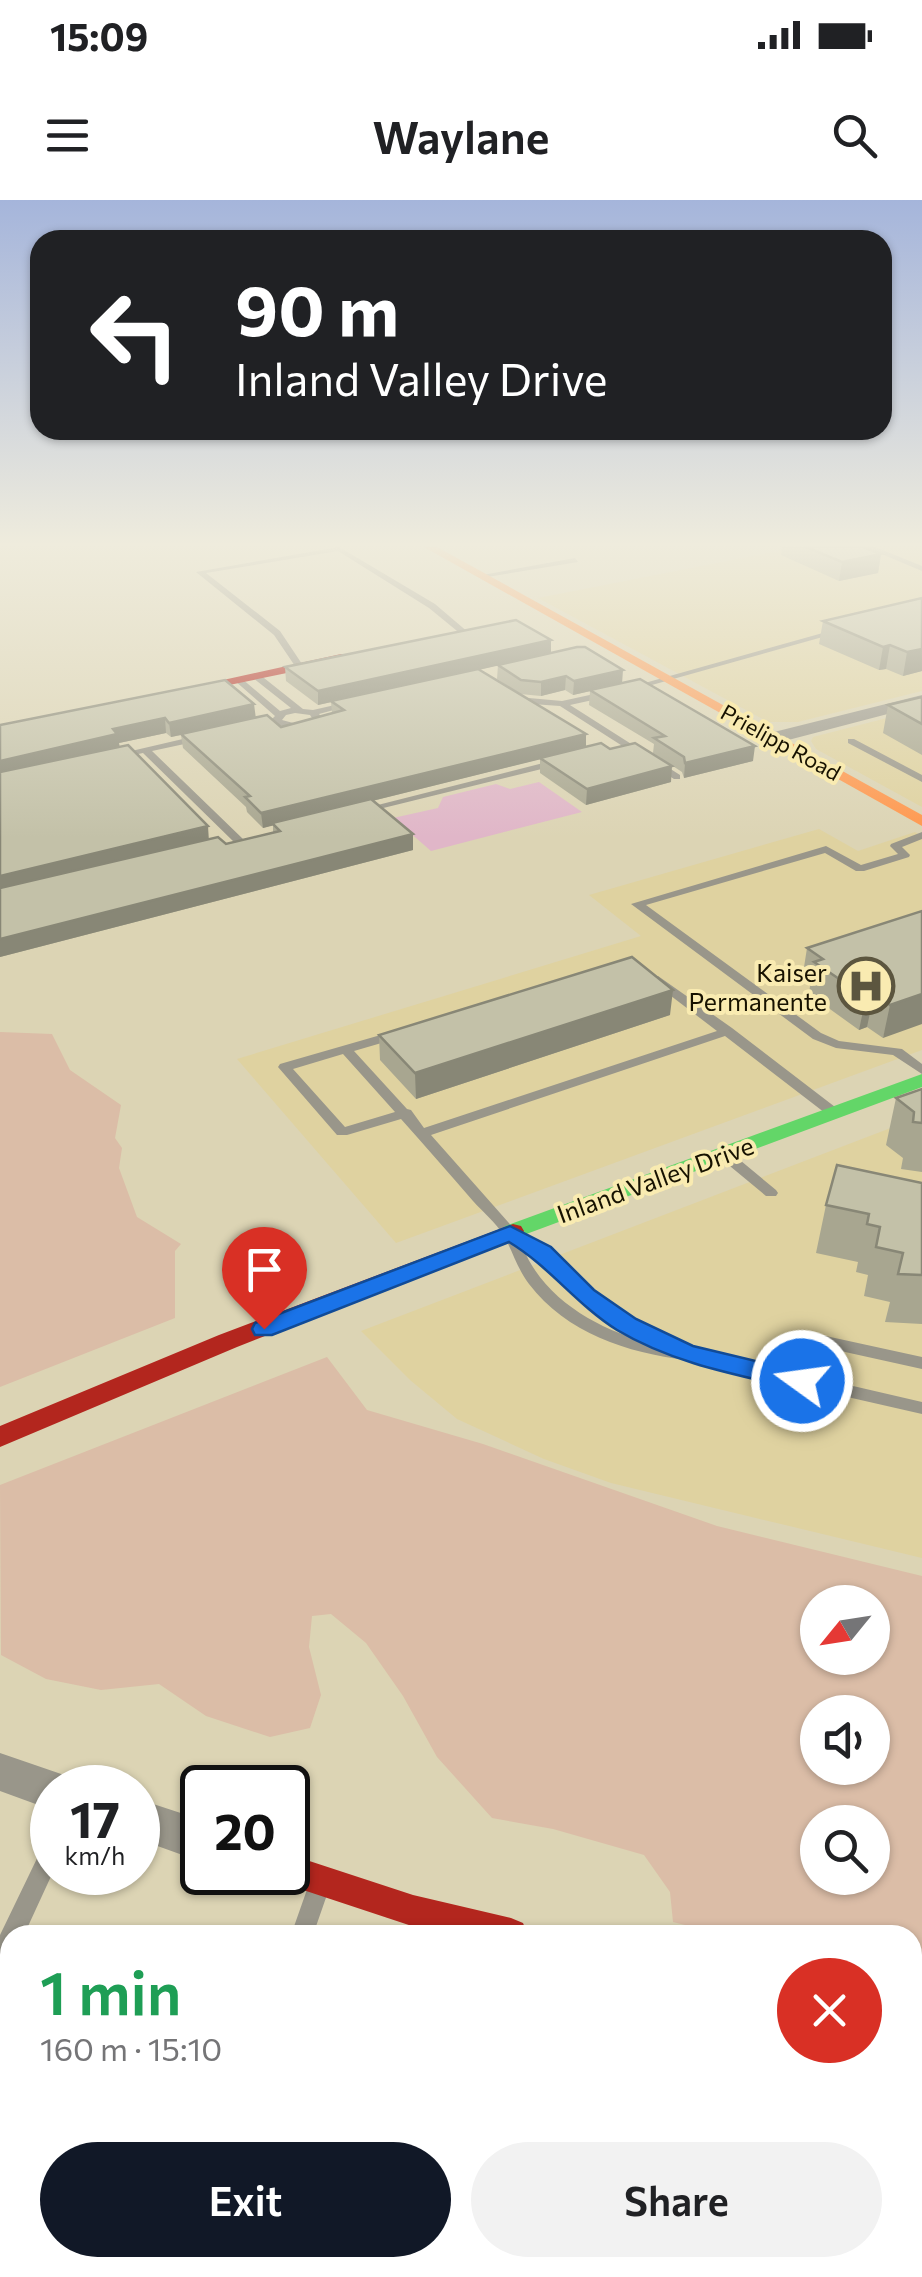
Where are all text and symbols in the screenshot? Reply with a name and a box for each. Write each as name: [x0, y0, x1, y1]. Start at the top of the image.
text: 15:09: [50, 12, 148, 59]
icon: menu: [40, 108, 95, 163]
text: Waylane: [372, 108, 550, 163]
icon: search: [827, 108, 882, 163]
text: 90 m: [235, 265, 399, 350]
icon: left: [70, 270, 200, 400]
text: Inland Valley Drive: [235, 350, 607, 405]
street label: Prielipp Road: [716, 698, 846, 786]
hospital icon: Kaiser Permanente: [836, 956, 896, 1016]
place label: Kaiser Permanente: [689, 957, 827, 1016]
street label: Inland Valley Drive: [553, 1130, 757, 1228]
pin: [222, 1227, 307, 1330]
icon: arrive: [237, 1242, 292, 1297]
position arrow: [750, 1329, 854, 1433]
north arrow: [800, 1585, 890, 1675]
map controls: [800, 1585, 890, 1895]
button: sound: [800, 1695, 890, 1785]
speed limit sign: 20: [180, 1765, 310, 1895]
text: 17: [70, 1787, 120, 1848]
button: search: [800, 1805, 890, 1895]
text: km/h: [65, 1840, 125, 1870]
text: 1 min: [40, 1954, 181, 2027]
button: close: [777, 1958, 882, 2063]
text: 160 m · 15:10: [40, 2028, 222, 2068]
button: Exit: [40, 2142, 451, 2257]
button: Share: [471, 2142, 882, 2257]

